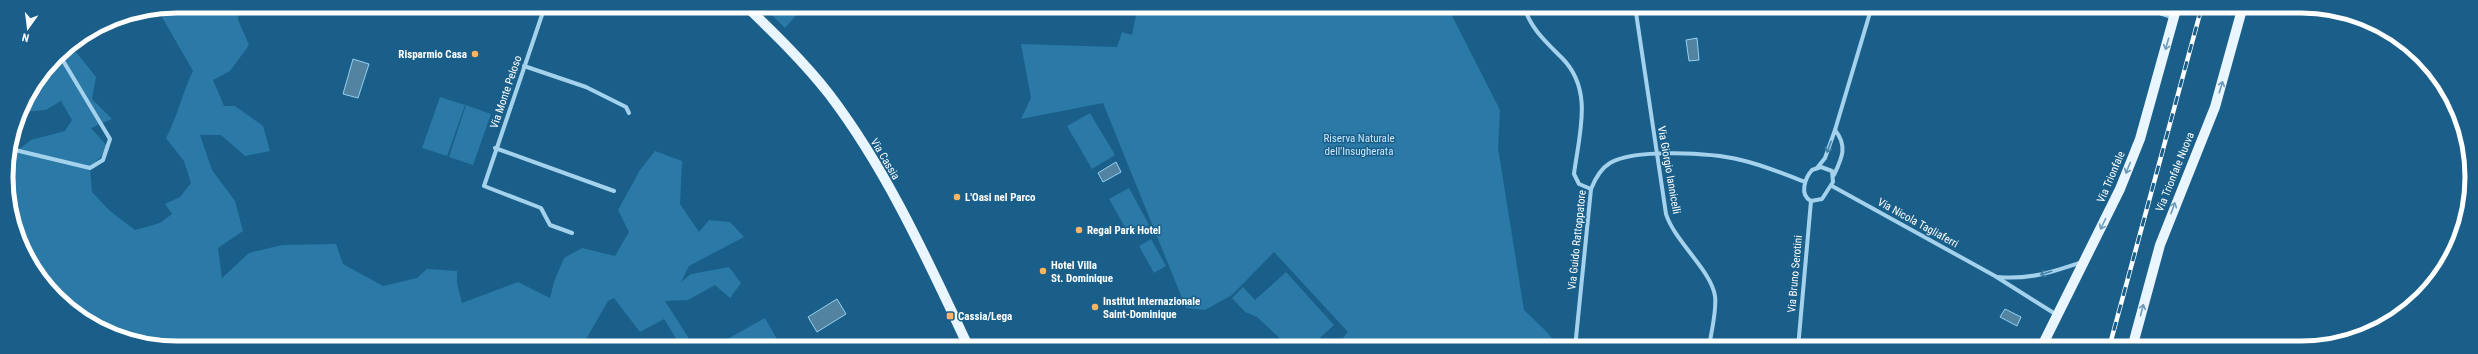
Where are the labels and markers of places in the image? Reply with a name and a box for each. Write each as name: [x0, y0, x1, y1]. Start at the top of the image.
place label: Risparmio Casa: [398, 48, 467, 61]
marker: Risparmio Casa: [470, 49, 480, 59]
place label: L'Oasi nel Parco: [965, 191, 1036, 204]
marker: L'Oasi nel Parco: [952, 192, 962, 202]
place label: Regal Park Hotel: [1087, 224, 1161, 237]
marker: Regal Park Hotel: [1074, 225, 1084, 235]
place label: Hotel Villa St. Dominique: [1051, 259, 1113, 285]
marker: Hotel Villa St. Dominique: [1038, 266, 1048, 276]
place label: Institut Internazionale Saint-Dominique: [1103, 295, 1200, 321]
marker: Institut Internazionale Saint-Dominique: [1090, 302, 1100, 312]
place label: Cassia/Lega: [958, 310, 1012, 323]
marker: Cassia/Lega: [945, 311, 955, 321]

